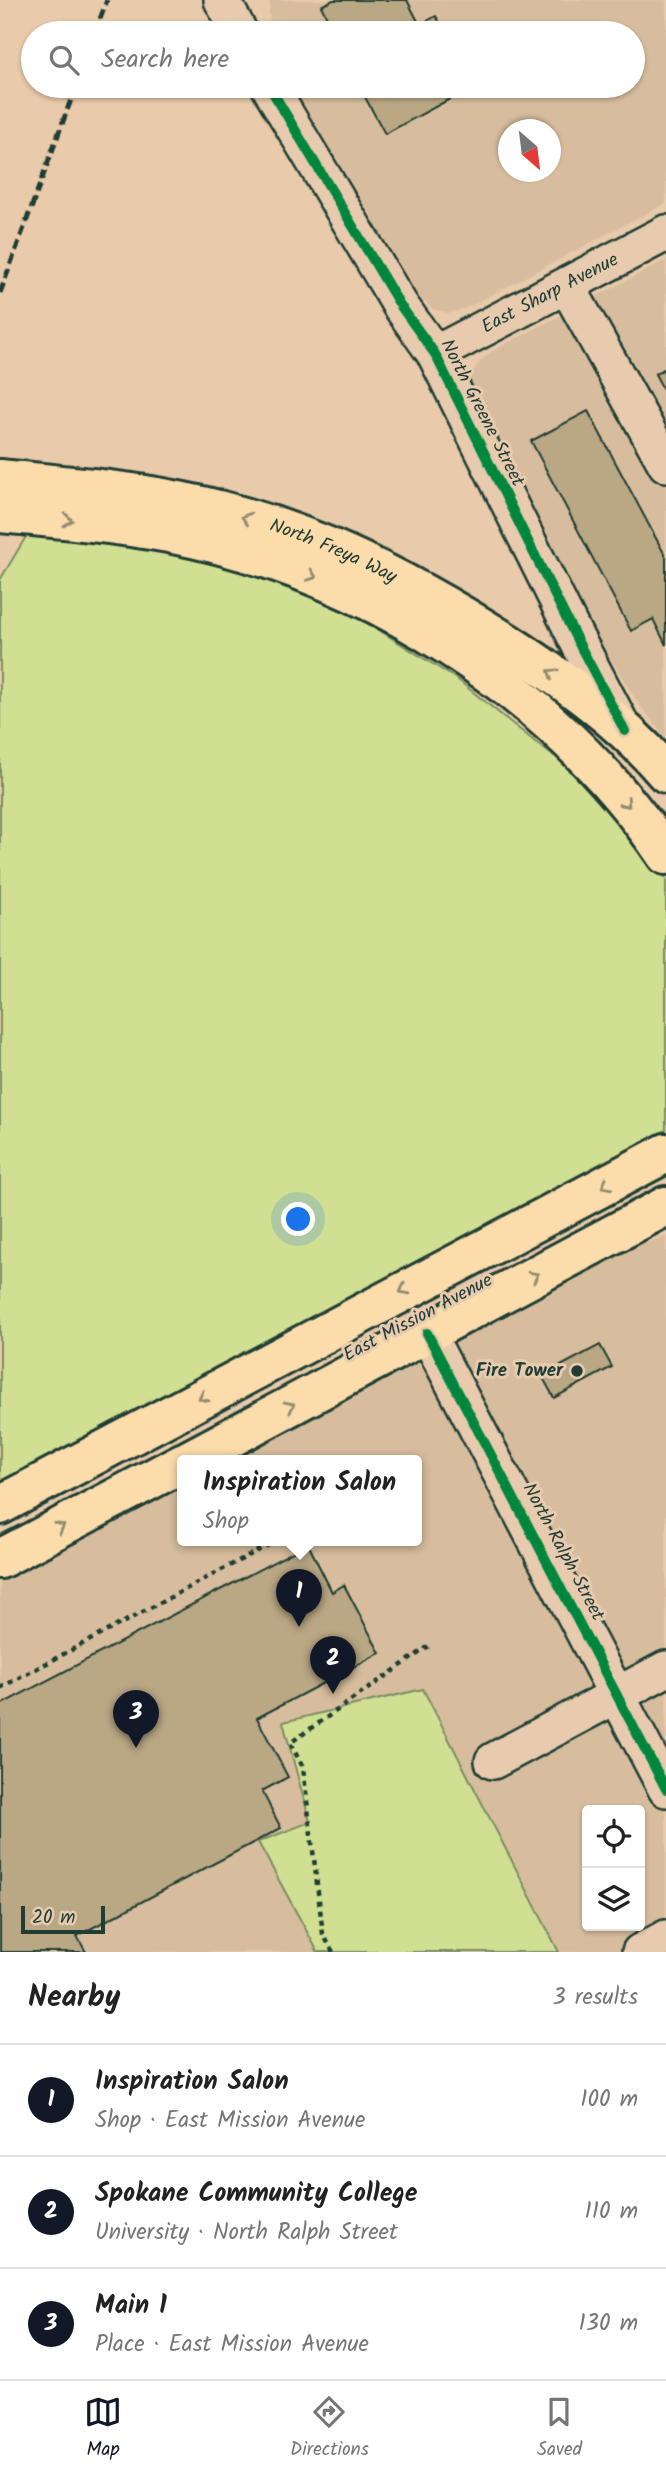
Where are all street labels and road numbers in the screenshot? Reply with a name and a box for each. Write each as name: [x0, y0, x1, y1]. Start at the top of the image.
street label: East Sharp Avenue: [476, 245, 625, 342]
street label: North Greene Street: [432, 334, 533, 493]
street label: North Freya Way: [266, 511, 403, 592]
street label: East Mission Avenue: [338, 1266, 499, 1370]
street label: North Ralph Street: [514, 1478, 612, 1627]

